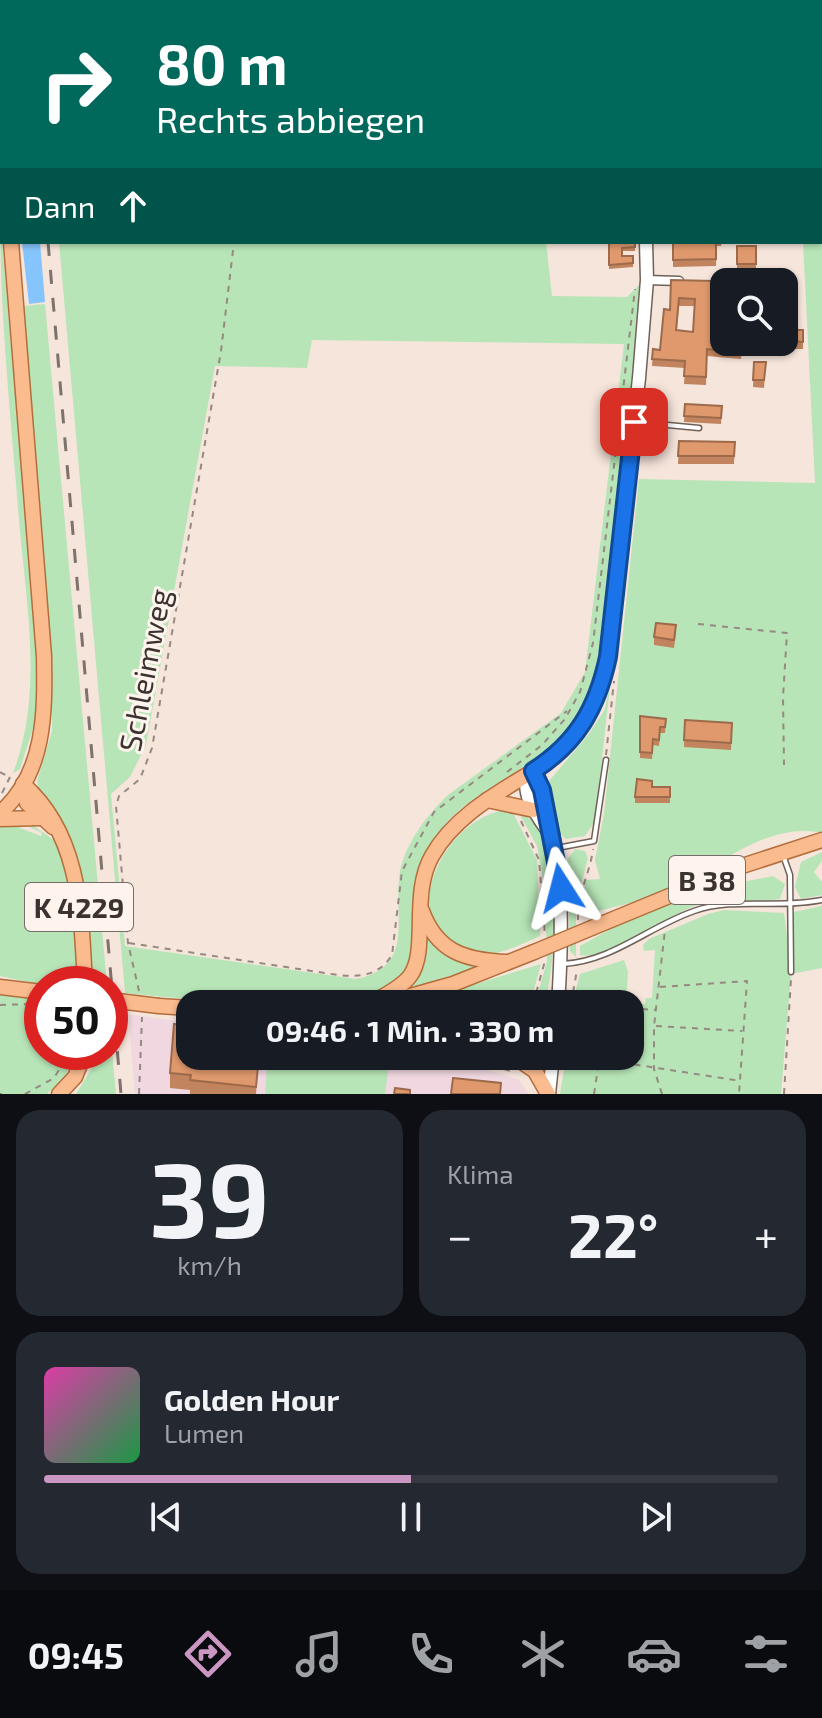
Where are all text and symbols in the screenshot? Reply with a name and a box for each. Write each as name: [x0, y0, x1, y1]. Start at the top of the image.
text: 80 m: [156, 29, 288, 96]
icon: right: [24, 32, 128, 136]
text: Rechts abbiegen: [156, 97, 425, 140]
icon: ahead: [111, 184, 155, 228]
text: Dann: [24, 188, 95, 224]
map controls: [710, 268, 798, 356]
button: search: [710, 268, 798, 356]
pin: [600, 388, 668, 456]
icon: arrive: [612, 400, 656, 444]
street label: Schleimweg: [111, 585, 177, 754]
position arrow: [519, 846, 603, 930]
road number: B 38: [669, 856, 745, 904]
road number: K 4229: [25, 883, 133, 931]
speed limit sign: 50: [24, 966, 128, 1070]
text: 09:46 · 1 Min. · 330 m: [266, 1012, 554, 1048]
text: 39: [149, 1134, 270, 1259]
text: Klima: [447, 1158, 514, 1189]
text: 22°: [568, 1198, 658, 1270]
text: −: [447, 1208, 473, 1261]
text: +: [754, 1208, 778, 1261]
text: km/h: [177, 1249, 242, 1280]
text: Golden Hour: [164, 1381, 339, 1417]
text: Lumen: [164, 1417, 244, 1448]
icon: previous: [144, 1495, 188, 1539]
icon: pause: [389, 1495, 433, 1539]
icon: next: [634, 1495, 678, 1539]
icon: directions: [180, 1626, 236, 1682]
icon: music: [291, 1626, 347, 1682]
icon: phone: [403, 1626, 459, 1682]
icon: climate: [515, 1626, 571, 1682]
icon: car: [626, 1626, 682, 1682]
icon: filters: [738, 1626, 794, 1682]
text: 09:45: [28, 1633, 124, 1676]

